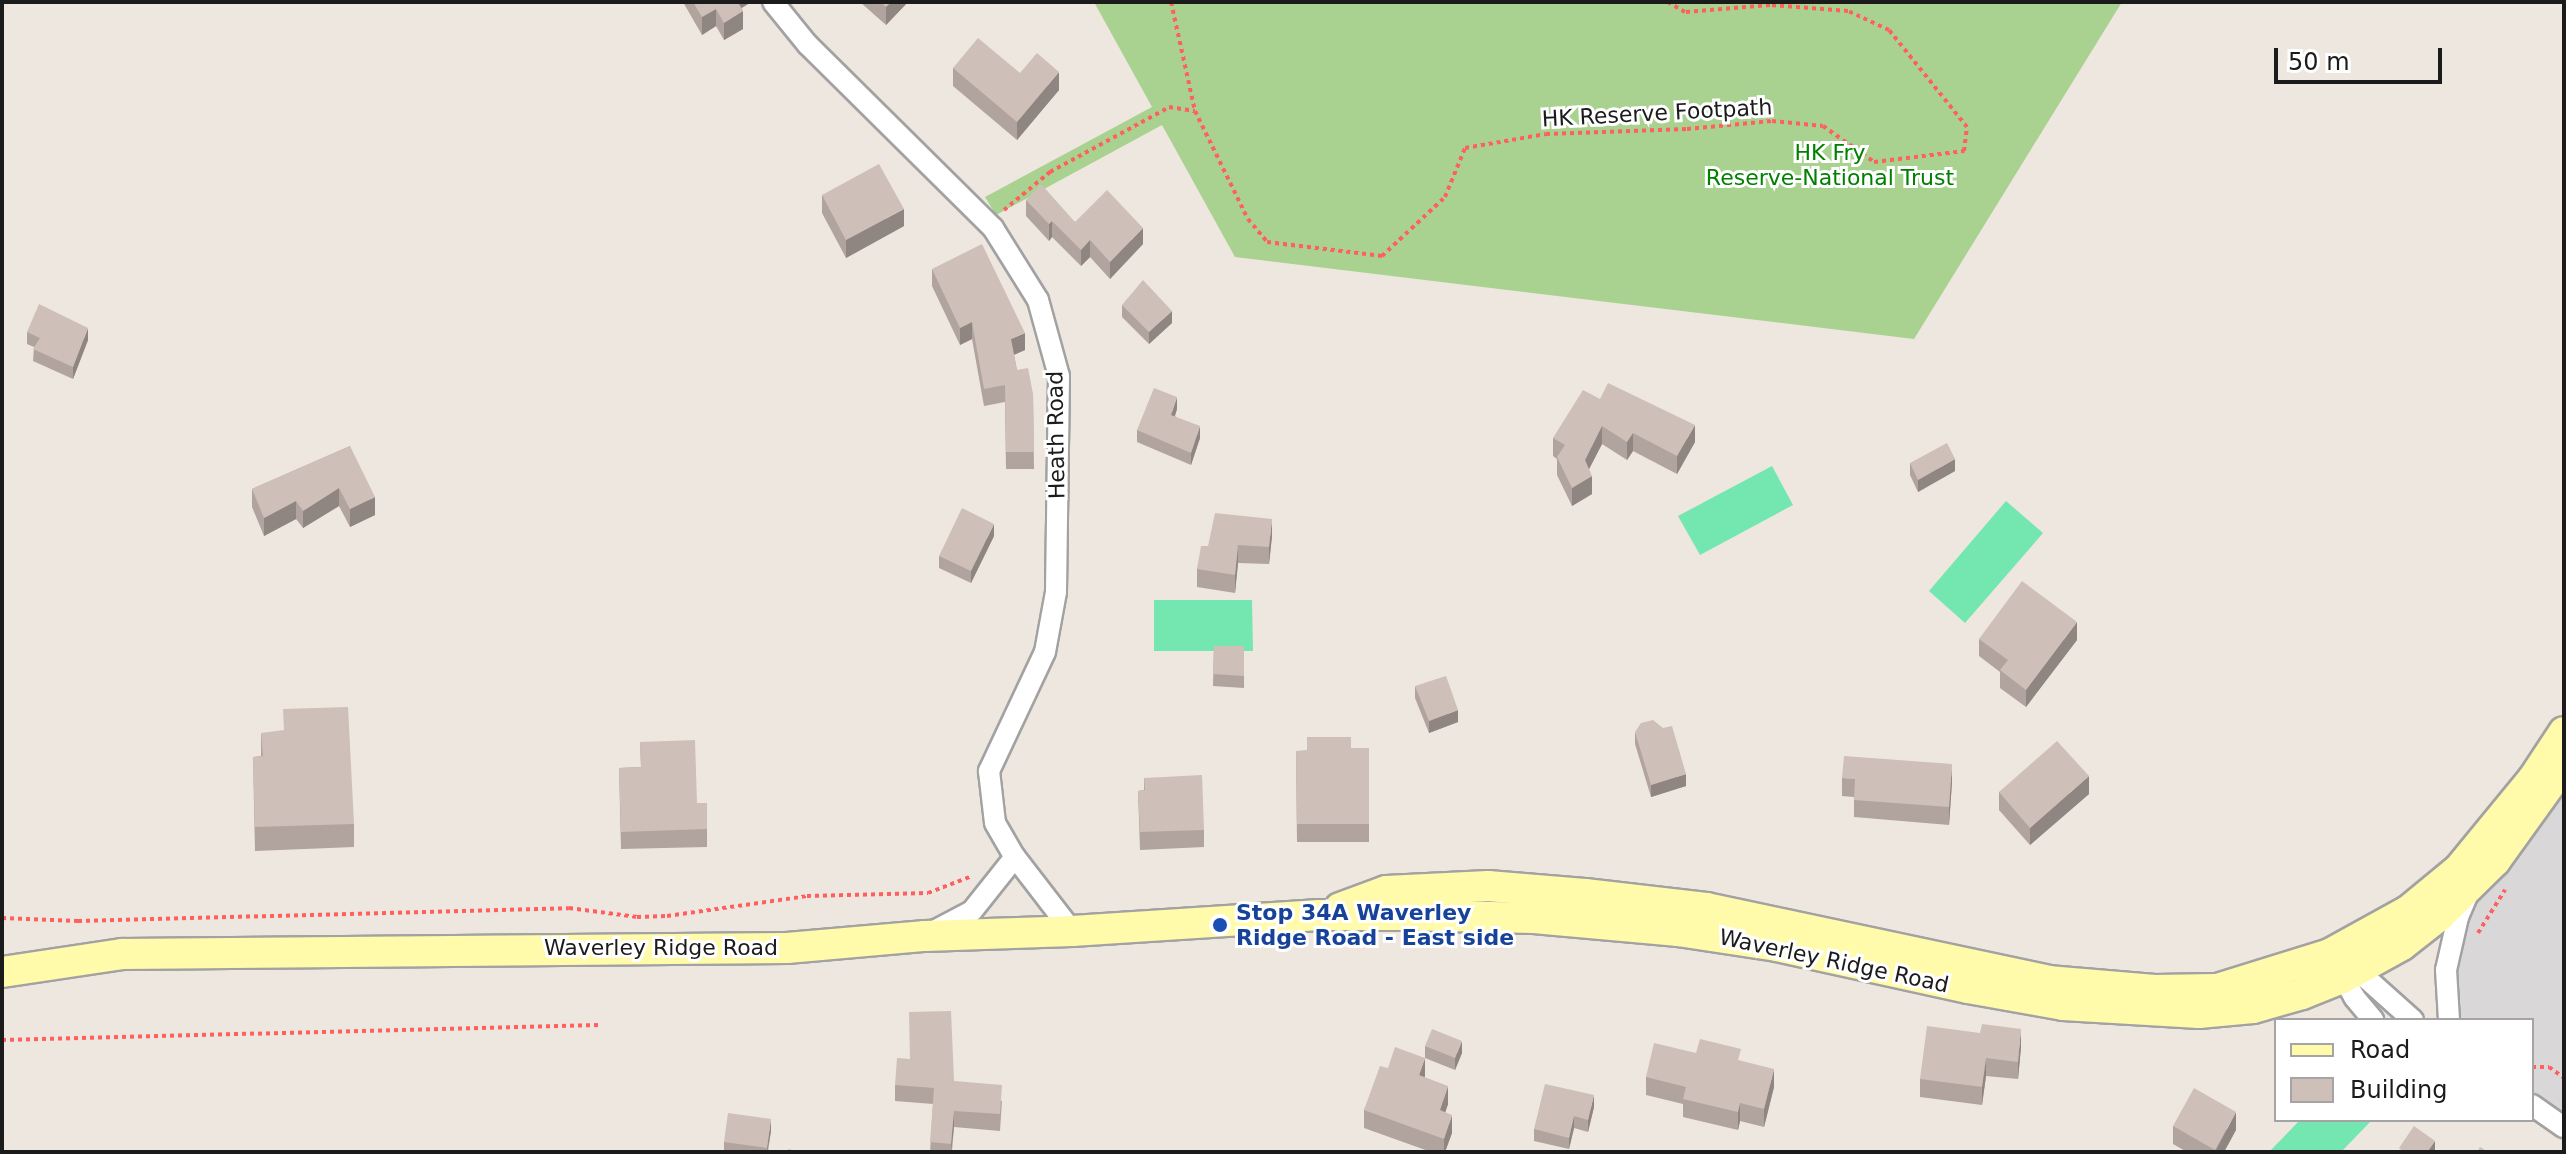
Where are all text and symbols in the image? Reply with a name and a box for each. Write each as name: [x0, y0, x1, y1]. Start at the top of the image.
scale bar: [2278, 32, 2446, 82]
text: 50 m: [2288, 48, 2350, 76]
street label: HK Reserve Footpath: [1541, 94, 1773, 132]
park label: HK Fry Reserve-National Trust: [1706, 139, 1954, 190]
street label: Heath Road: [1042, 371, 1070, 499]
place label: Stop 34A Waverley Ridge Road - East side: [1236, 899, 1514, 950]
marker: Stop 34A Waverley Ridge Road - East side: [1211, 916, 1229, 934]
street label: Waverley Ridge Road: [1717, 924, 1951, 998]
street label: Waverley Ridge Road: [544, 935, 778, 961]
legend: [2274, 1018, 2534, 1122]
text: Road: [2350, 1036, 2410, 1064]
text: Building: [2350, 1076, 2447, 1104]

